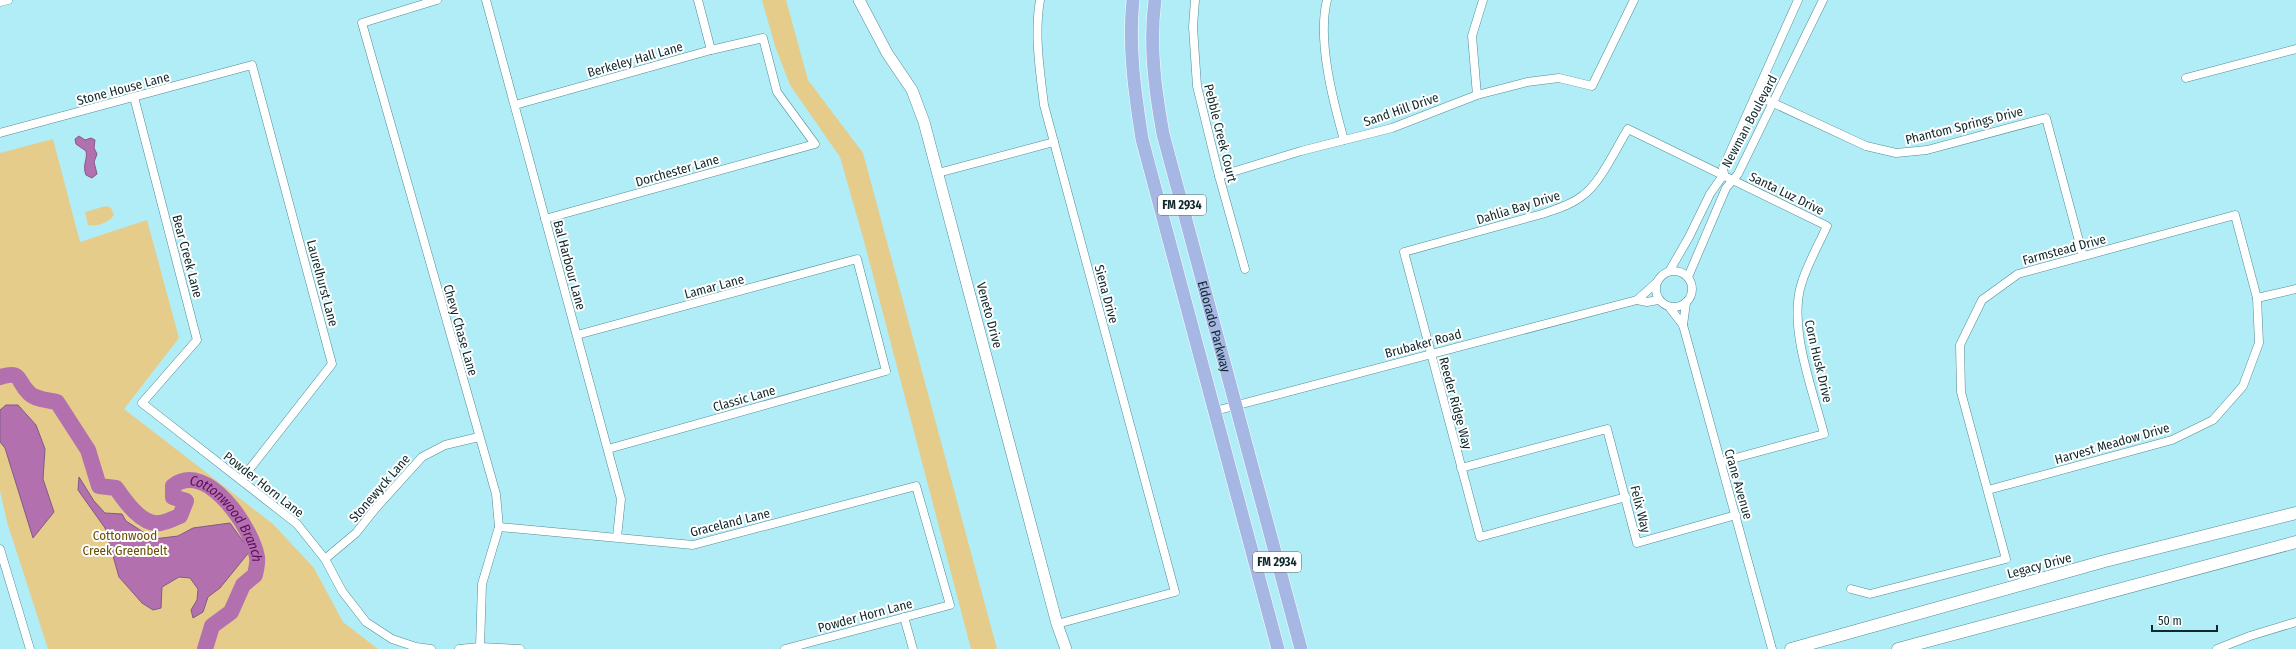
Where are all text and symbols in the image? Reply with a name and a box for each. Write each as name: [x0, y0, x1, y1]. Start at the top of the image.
street label: Berkeley Hall Lane: [586, 39, 684, 80]
street label: Stone House Lane: [75, 69, 171, 108]
street label: Newman Boulevard: [1719, 72, 1780, 170]
street label: Pebble Creek Court: [1201, 82, 1240, 185]
street label: Sand Hill Drive: [1362, 90, 1441, 129]
street label: Phantom Springs Drive: [1904, 104, 2025, 147]
street label: Dorchester Lane: [634, 151, 721, 190]
street label: Santa Luz Drive: [1747, 169, 1827, 218]
street label: Dahlia Bay Drive: [1475, 188, 1562, 227]
road number: FM 2934: [1158, 195, 1206, 215]
street label: Bear Creek Lane: [169, 213, 206, 299]
street label: Bal Harbour Lane: [550, 219, 589, 312]
street label: Farmstead Drive: [2021, 231, 2107, 268]
street label: Laurelhurst Lane: [304, 238, 341, 328]
street label: Siena Drive: [1092, 263, 1122, 325]
street label: Lamar Lane: [683, 271, 746, 302]
street label: Eldorado Parkway: [1195, 279, 1234, 374]
street label: Veneto Drive: [974, 281, 1005, 350]
street label: Chevy Chase Lane: [440, 283, 481, 378]
street label: Corn Husk Drive: [1802, 318, 1835, 404]
street label: Brubaker Road: [1383, 326, 1463, 361]
street label: Reeder Ridge Way: [1436, 355, 1475, 451]
street label: Classic Lane: [711, 382, 777, 415]
street label: Harvest Meadow Drive: [2053, 420, 2171, 467]
street label: Crane Avenue: [1721, 447, 1756, 521]
street label: Powder Horn Lane: [221, 449, 307, 520]
street label: Stonewyck Lane: [346, 451, 413, 525]
water label: Cottonwood Branch: [189, 472, 266, 563]
street label: Felix Way: [1627, 484, 1654, 535]
street label: Graceland Lane: [689, 505, 772, 540]
park label: Cottonwood Creek Greenbelt: [83, 528, 168, 558]
street label: Legacy Drive: [2005, 550, 2073, 581]
road number: FM 2934: [1253, 552, 1301, 572]
street label: Powder Horn Lane: [816, 596, 914, 635]
scale bar: [2152, 607, 2217, 633]
text: 50 m: [2158, 614, 2182, 628]

